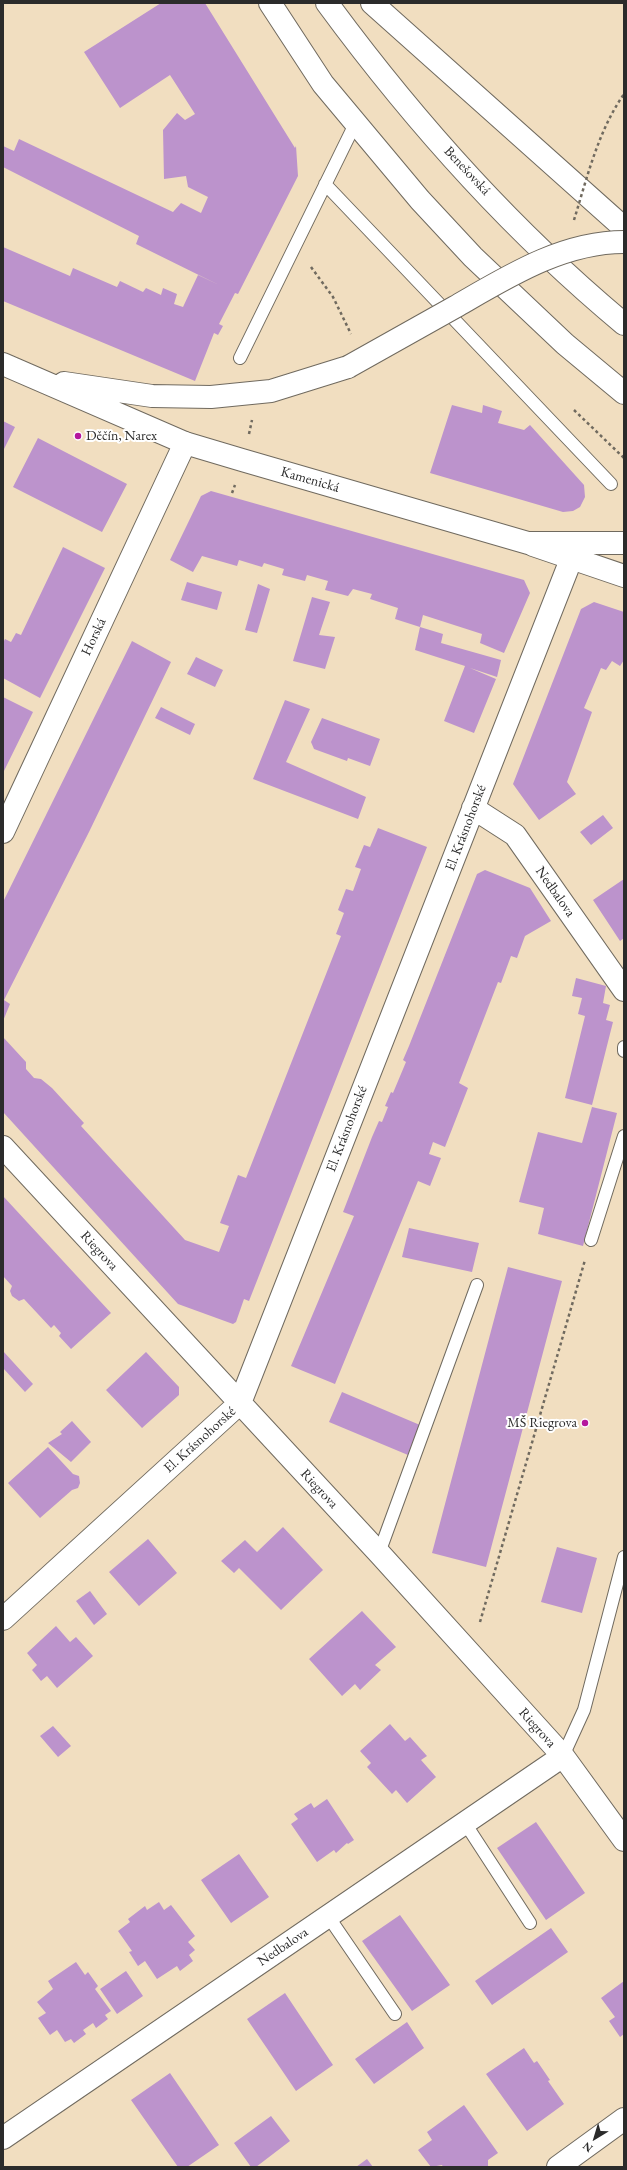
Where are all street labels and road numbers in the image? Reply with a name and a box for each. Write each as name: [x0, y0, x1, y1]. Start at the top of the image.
street label: Benešovská: [440, 143, 494, 199]
street label: Kamenická: [279, 464, 341, 496]
street label: Horská: [78, 615, 110, 659]
street label: El. Krásnohorské: [442, 782, 490, 874]
street label: Nedbalova: [532, 864, 578, 920]
street label: El. Krásnohorské: [323, 1083, 371, 1175]
street label: Riegrova: [77, 1228, 121, 1274]
street label: El. Krásnohorské: [161, 1403, 239, 1477]
street label: Riegrova: [297, 1466, 341, 1512]
street label: Riegrova: [515, 1705, 559, 1751]
street label: Nedbalova: [254, 1924, 312, 1970]

